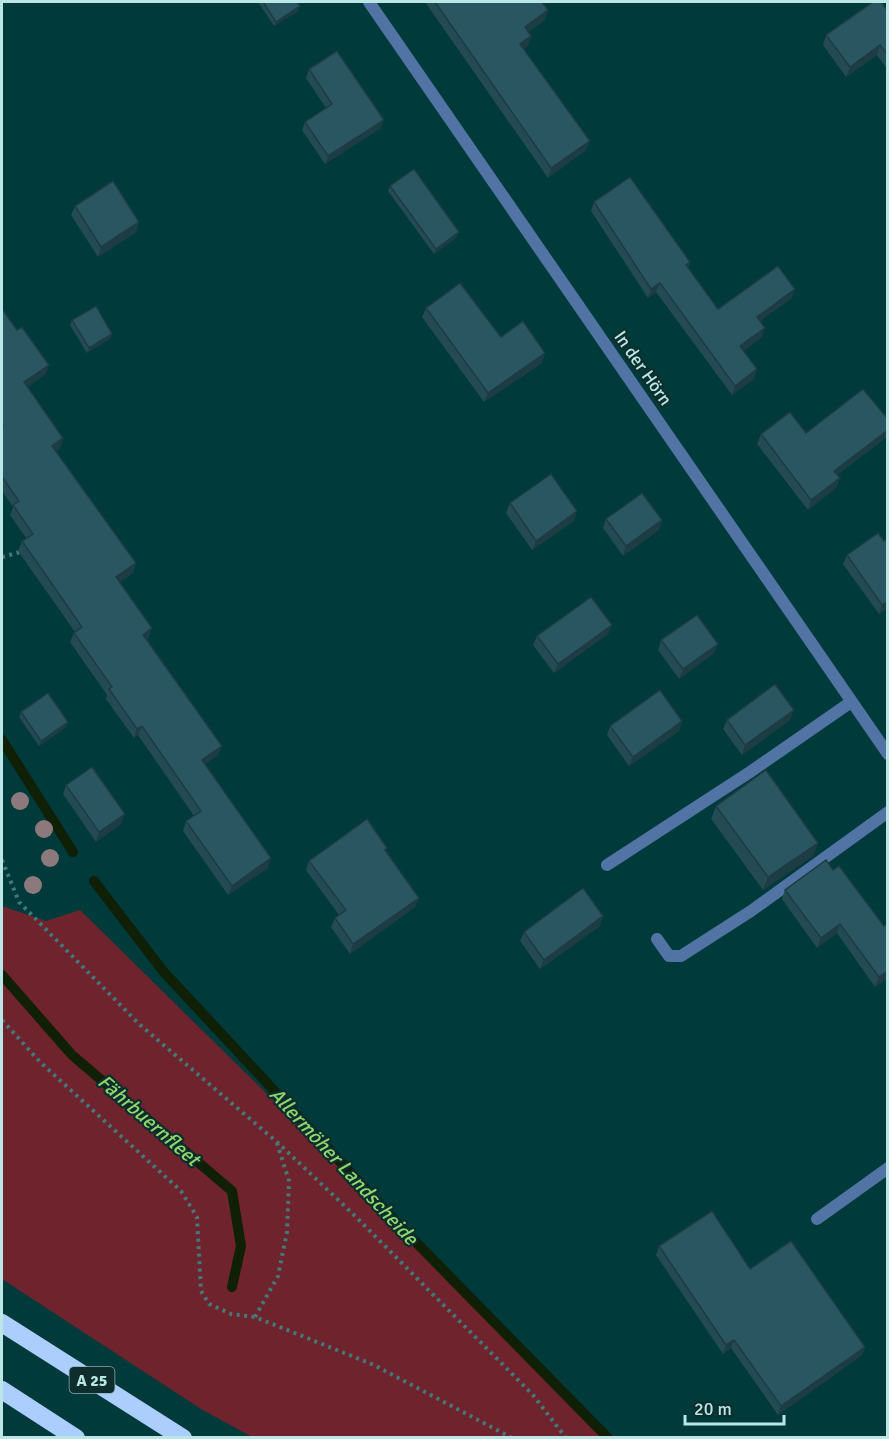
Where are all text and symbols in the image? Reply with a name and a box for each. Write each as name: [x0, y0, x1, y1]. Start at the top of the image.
street label: In der Hörn: [609, 326, 677, 410]
water label: Fährbuernfleet: [93, 1069, 206, 1173]
water label: Allermöher Landscheide: [264, 1082, 424, 1251]
road number: A 25: [70, 1367, 115, 1393]
scale bar: [685, 1388, 784, 1426]
text: 20 m: [694, 1398, 732, 1420]

